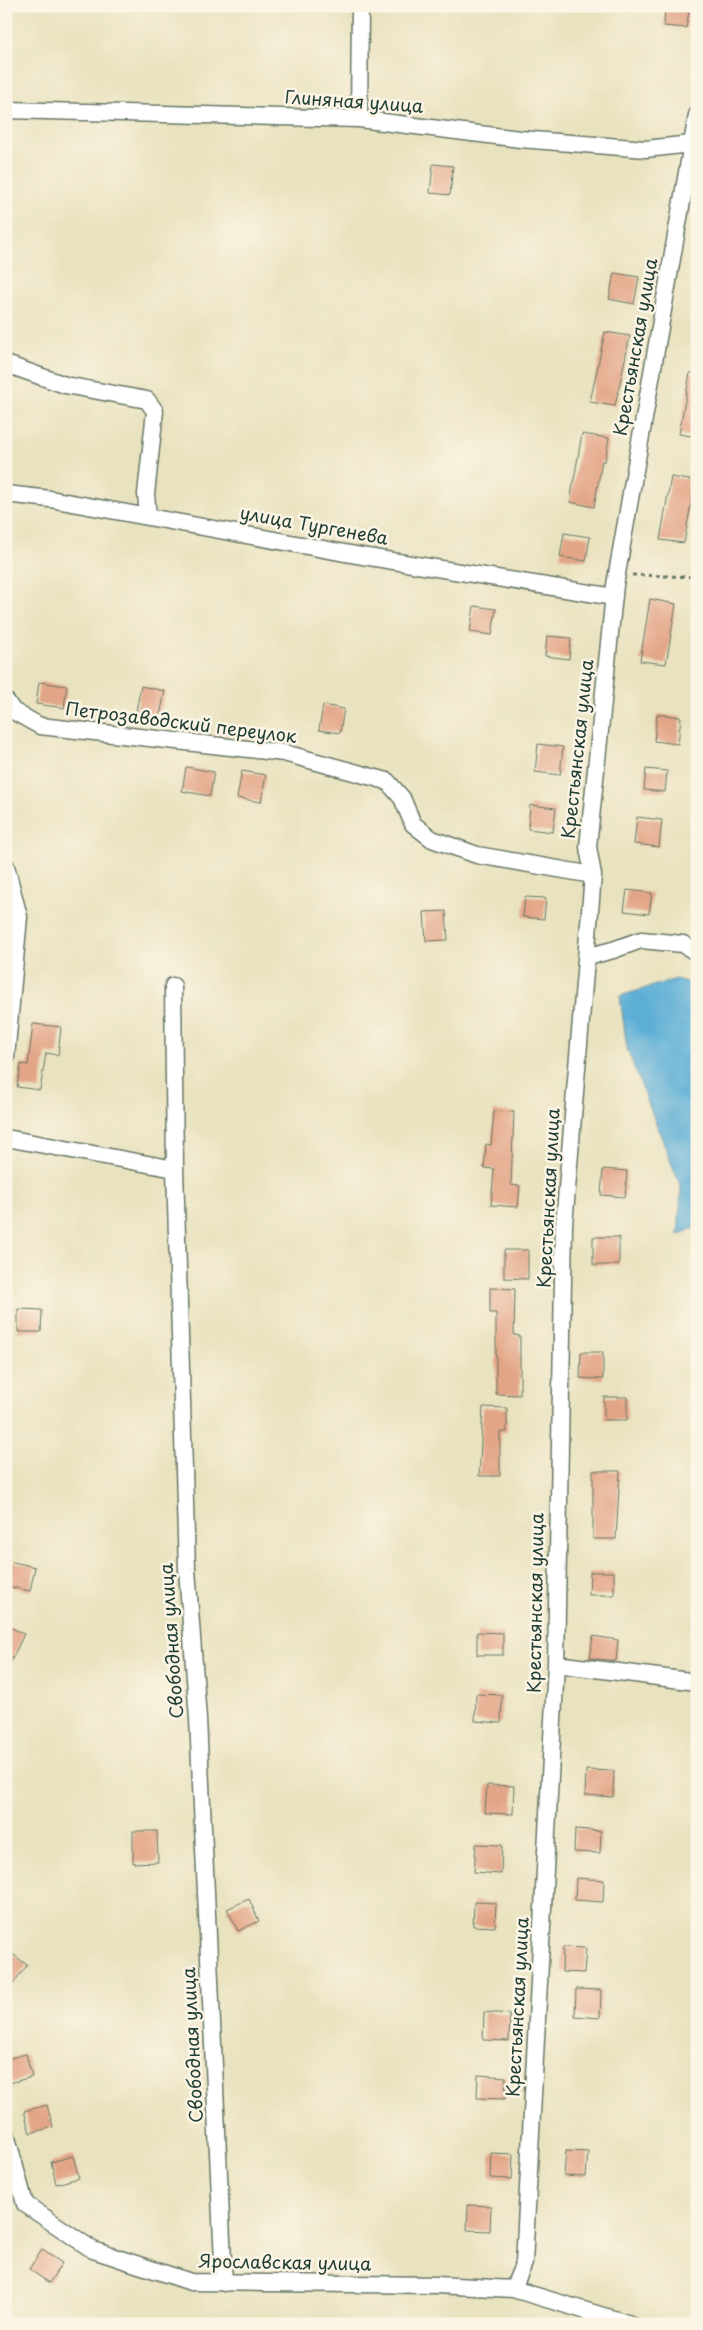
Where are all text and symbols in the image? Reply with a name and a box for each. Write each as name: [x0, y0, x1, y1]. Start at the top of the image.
street label: Глиняная улица: [284, 82, 425, 119]
street label: Крестьянская улица: [606, 255, 664, 438]
street label: улица Тургенева: [238, 498, 391, 551]
street label: Крестьянская улица: [554, 657, 599, 840]
street label: Петрозаводский переулок: [64, 694, 299, 749]
street label: Крестьянская улица: [529, 1107, 566, 1289]
street label: Крестьянская улица: [519, 1512, 550, 1693]
street label: Свободная улица: [152, 1562, 189, 1720]
street label: Крестьянская улица: [498, 1916, 535, 2098]
street label: Свободная улица: [174, 1966, 209, 2124]
street label: Ярославская улица: [197, 2246, 372, 2277]

